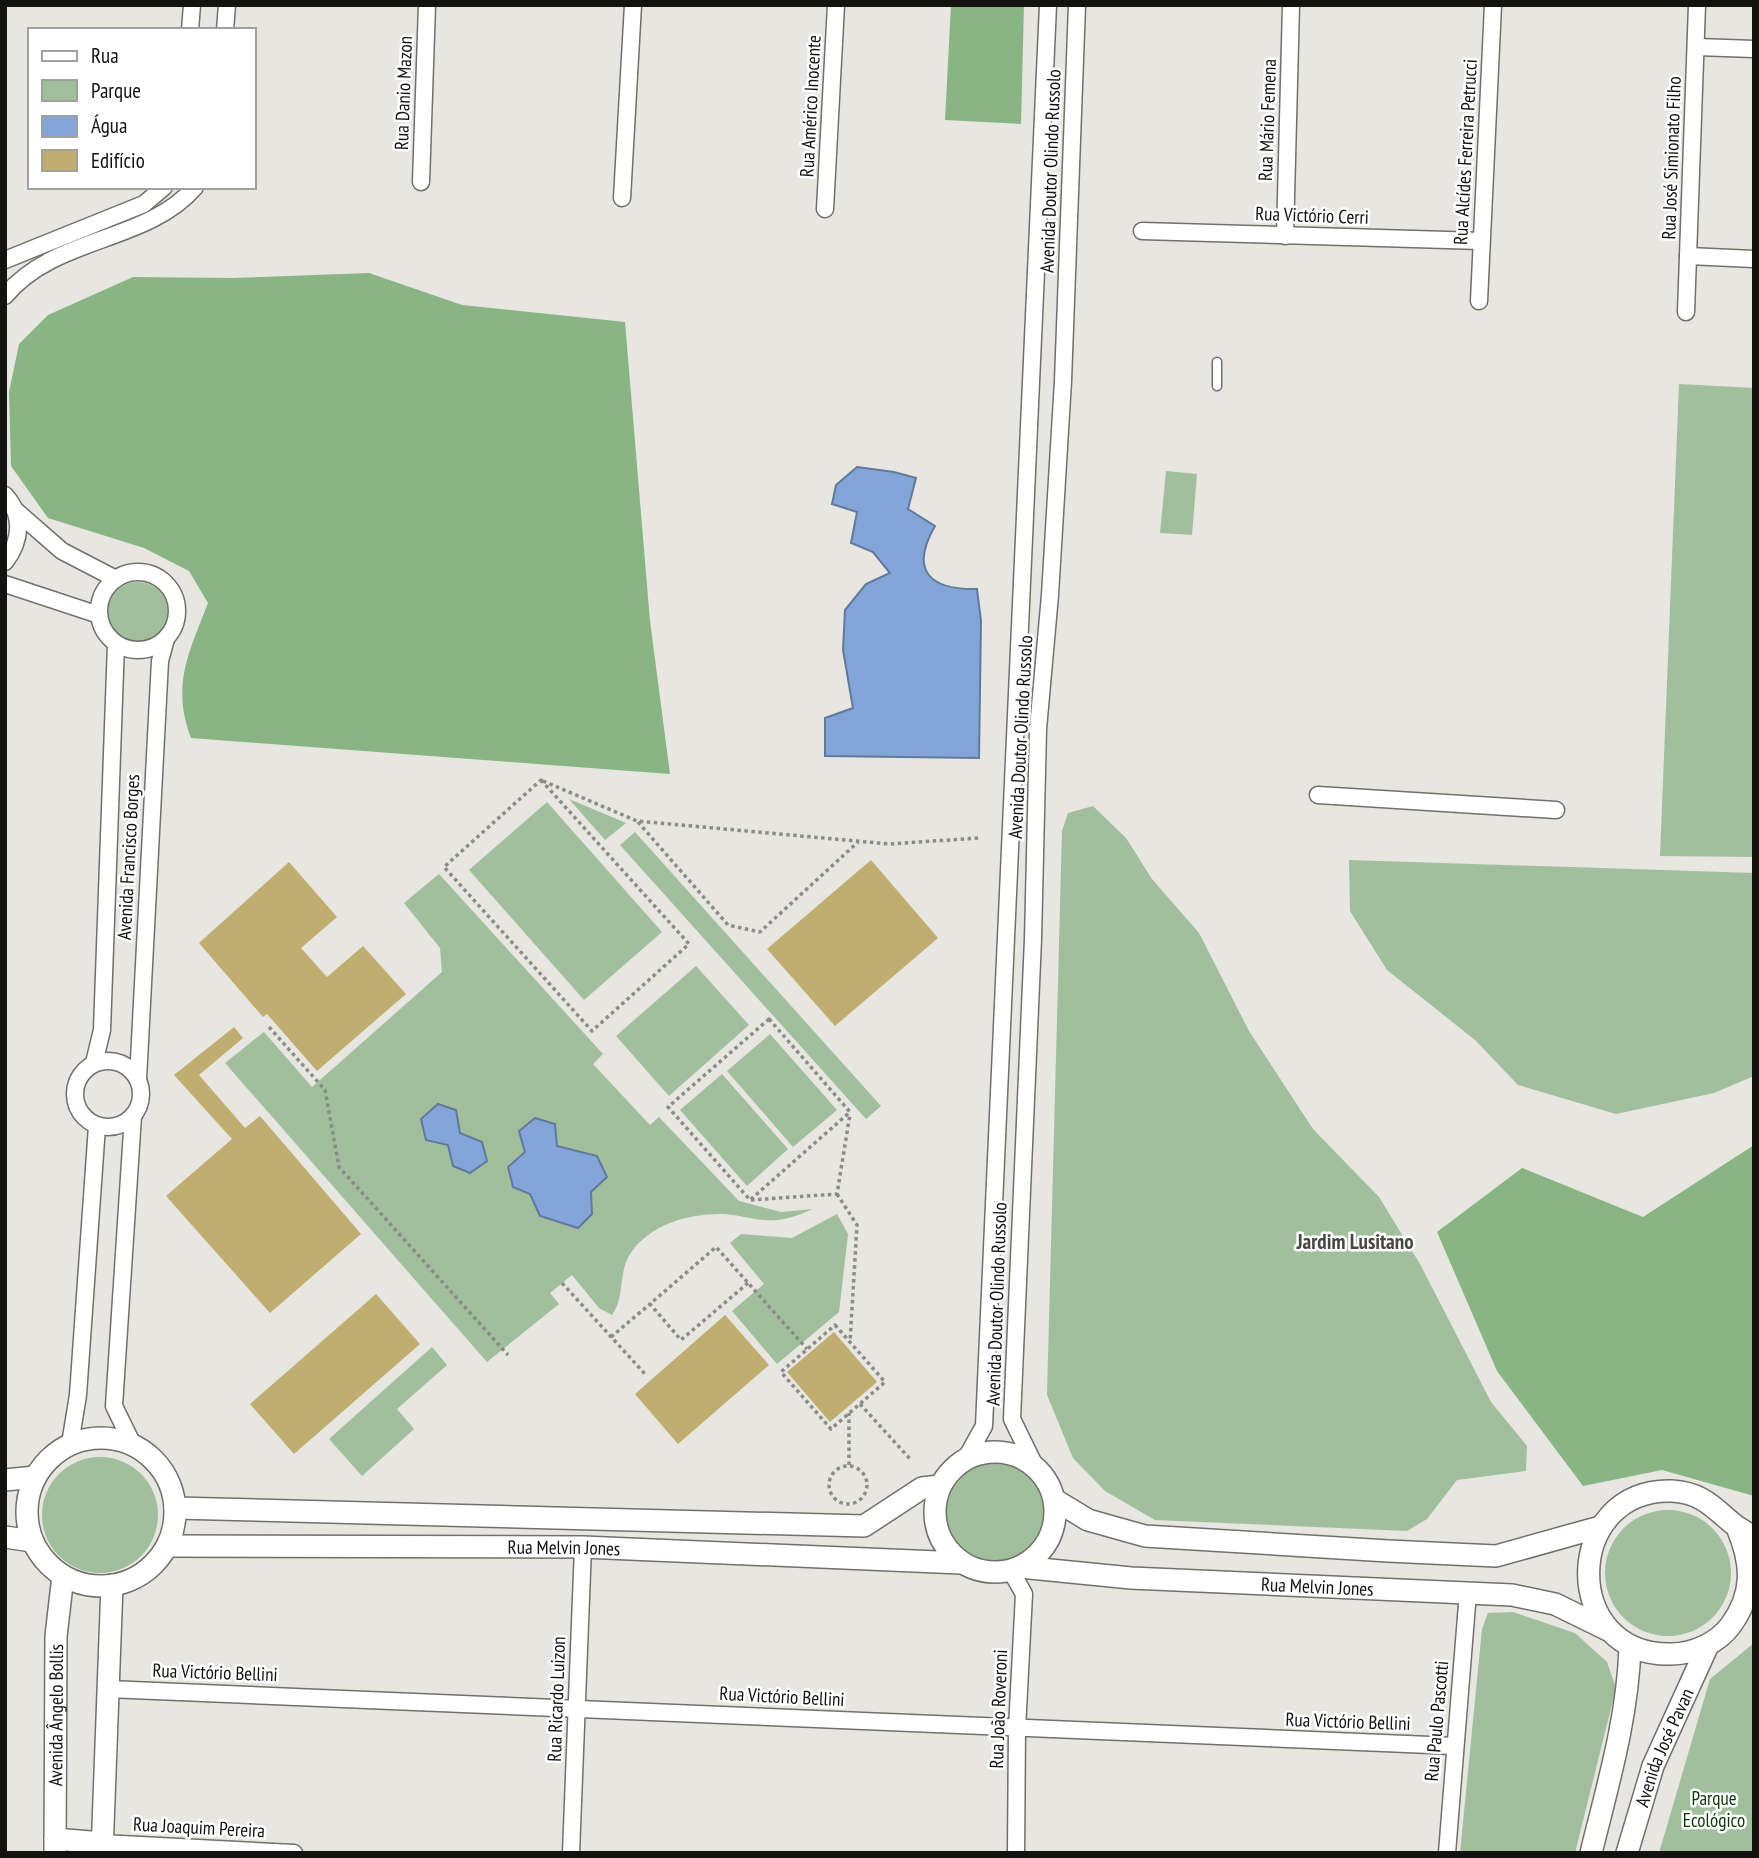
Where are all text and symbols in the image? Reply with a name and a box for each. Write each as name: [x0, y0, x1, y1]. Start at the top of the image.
legend: [28, 28, 256, 189]
street label: Rua Américo Inocente: [794, 34, 826, 178]
street label: Rua Danio Mazon: [389, 36, 417, 150]
text: Rua: [91, 42, 119, 69]
street label: Rua Alcídes Ferreira Petrucci: [1448, 58, 1482, 246]
street label: Rua Mário Femena: [1253, 59, 1281, 181]
street label: Avenida Doutor Olindo Russolo: [1034, 69, 1066, 273]
street label: Rua José Simionato Filho: [1656, 76, 1686, 240]
text: Parque: [91, 77, 141, 104]
text: Água: [91, 112, 127, 139]
text: Edifício: [91, 147, 145, 174]
street label: Rua Victório Cerri: [1255, 201, 1369, 229]
street label: Avenida Doutor Olindo Russolo: [1003, 635, 1037, 839]
street label: Avenida Francisco Borges: [112, 774, 144, 940]
street label: Avenida Doutor Olindo Russolo: [980, 1202, 1012, 1406]
district label: Jardim Lusitano: [1295, 1228, 1414, 1255]
street label: Rua Melvin Jones: [508, 1535, 621, 1561]
street label: Rua Melvin Jones: [1260, 1572, 1374, 1601]
street label: Rua Ricardo Luizon: [542, 1636, 570, 1762]
street label: Avenida Ângelo Bollis: [43, 1644, 68, 1786]
street label: Rua João Roveroni: [984, 1649, 1012, 1769]
street label: Rua Victório Bellini: [152, 1658, 278, 1686]
street label: Rua Paulo Pascotti: [1419, 1660, 1453, 1782]
street label: Rua Victório Bellini: [719, 1681, 845, 1711]
street label: Avenida José Pavan: [1630, 1684, 1699, 1810]
street label: Rua Victório Bellini: [1285, 1707, 1411, 1735]
park label: Parque Ecológico: [1683, 1786, 1745, 1832]
street label: Rua Joaquim Pereira: [132, 1812, 266, 1842]

